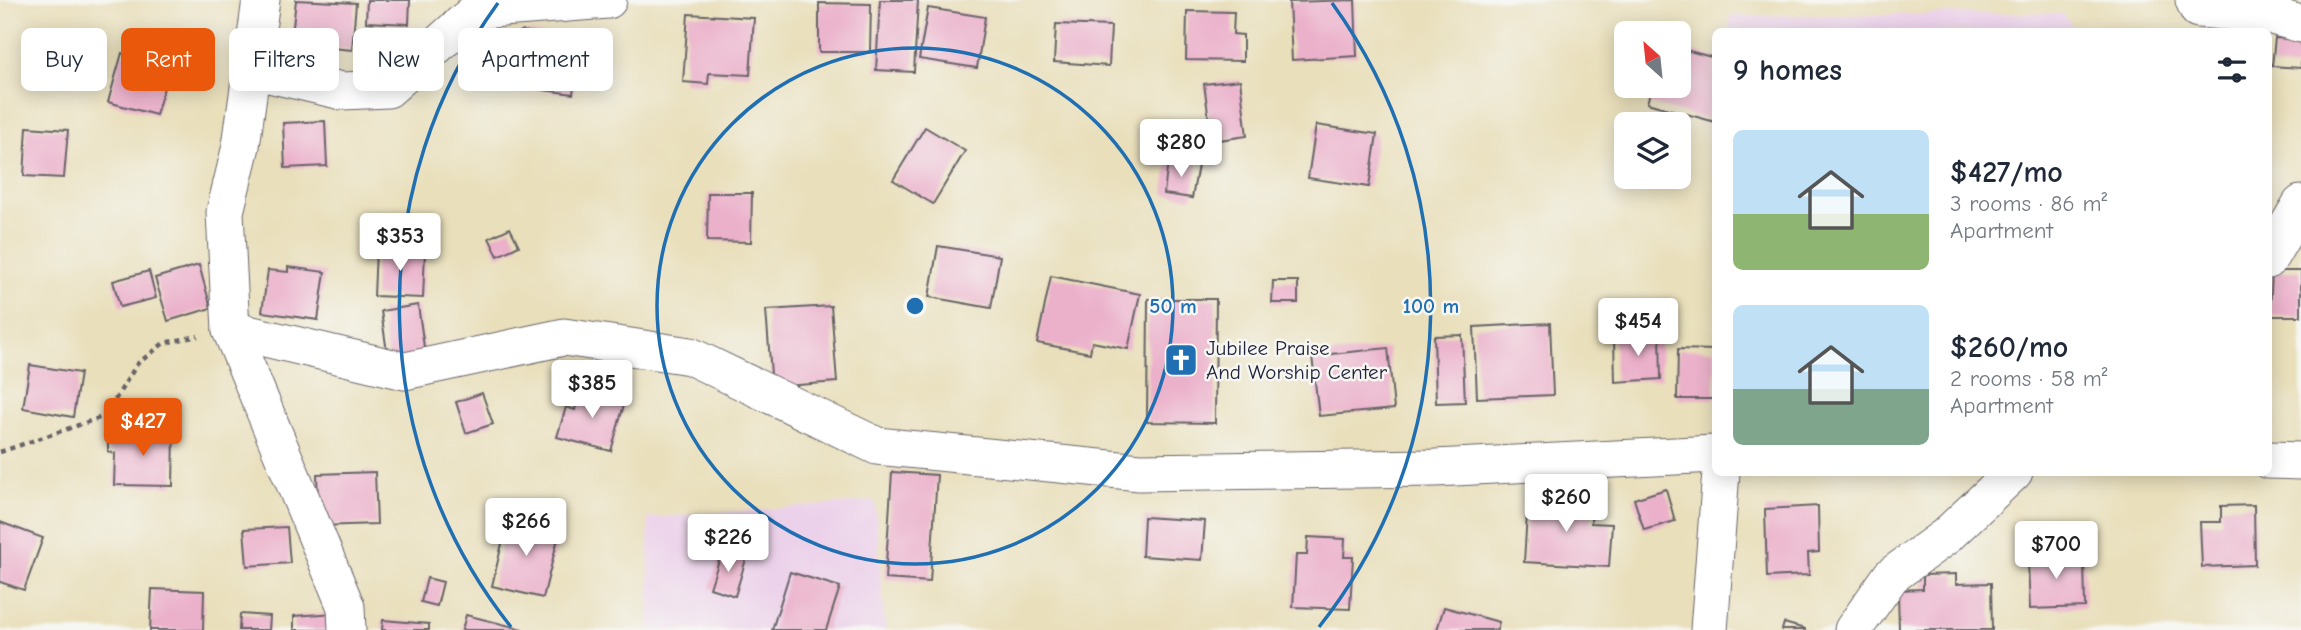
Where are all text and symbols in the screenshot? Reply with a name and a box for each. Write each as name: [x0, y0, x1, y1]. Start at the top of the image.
north arrow: [1614, 21, 1690, 98]
map controls: [1614, 21, 1691, 189]
chip: Buy: [21, 28, 107, 91]
chip: Rent: [121, 28, 215, 91]
chip: Filters: [229, 28, 339, 91]
chip: New: [353, 28, 444, 91]
chip: Apartment: [458, 28, 613, 91]
icon: filters: [2213, 51, 2251, 89]
text: 9 homes: [1733, 53, 1842, 88]
button: layers: [1614, 112, 1691, 189]
pin: $280: [1140, 120, 1222, 179]
text: $280: [1156, 128, 1206, 155]
text: $427/mo: [1950, 155, 2063, 190]
icon: home: [1789, 158, 1873, 242]
text: 3 rooms · 86 m²: [1950, 190, 2107, 217]
pin: $353: [359, 214, 441, 273]
text: Apartment: [1950, 217, 2053, 244]
text: $353: [376, 222, 424, 249]
centre of rings: [903, 294, 927, 318]
text: 50 m: [1149, 294, 1197, 318]
text: 100 m: [1403, 294, 1459, 318]
pin: $454: [1597, 298, 1679, 358]
text: $454: [1614, 307, 1662, 334]
text: $260/mo: [1950, 330, 2068, 365]
icon: home: [1789, 333, 1873, 417]
place label: Jubilee Praise And Worship Center: [1206, 336, 1388, 384]
church icon: Jubilee Praise And Worship Center: [1162, 341, 1200, 379]
pin: $385: [551, 360, 633, 420]
text: 2 rooms · 58 m²: [1950, 365, 2108, 392]
text: $385: [567, 369, 617, 396]
text: Apartment: [1950, 392, 2053, 419]
pin: $427: [102, 398, 184, 458]
text: $427: [120, 407, 166, 434]
pin: $260: [1525, 475, 1607, 534]
text: $260: [1541, 483, 1591, 510]
pin: $266: [485, 498, 567, 558]
text: $266: [501, 507, 551, 534]
pin: $226: [687, 514, 769, 574]
pin: $700: [2015, 522, 2097, 581]
text: $226: [704, 523, 752, 550]
text: $700: [2031, 530, 2081, 557]

